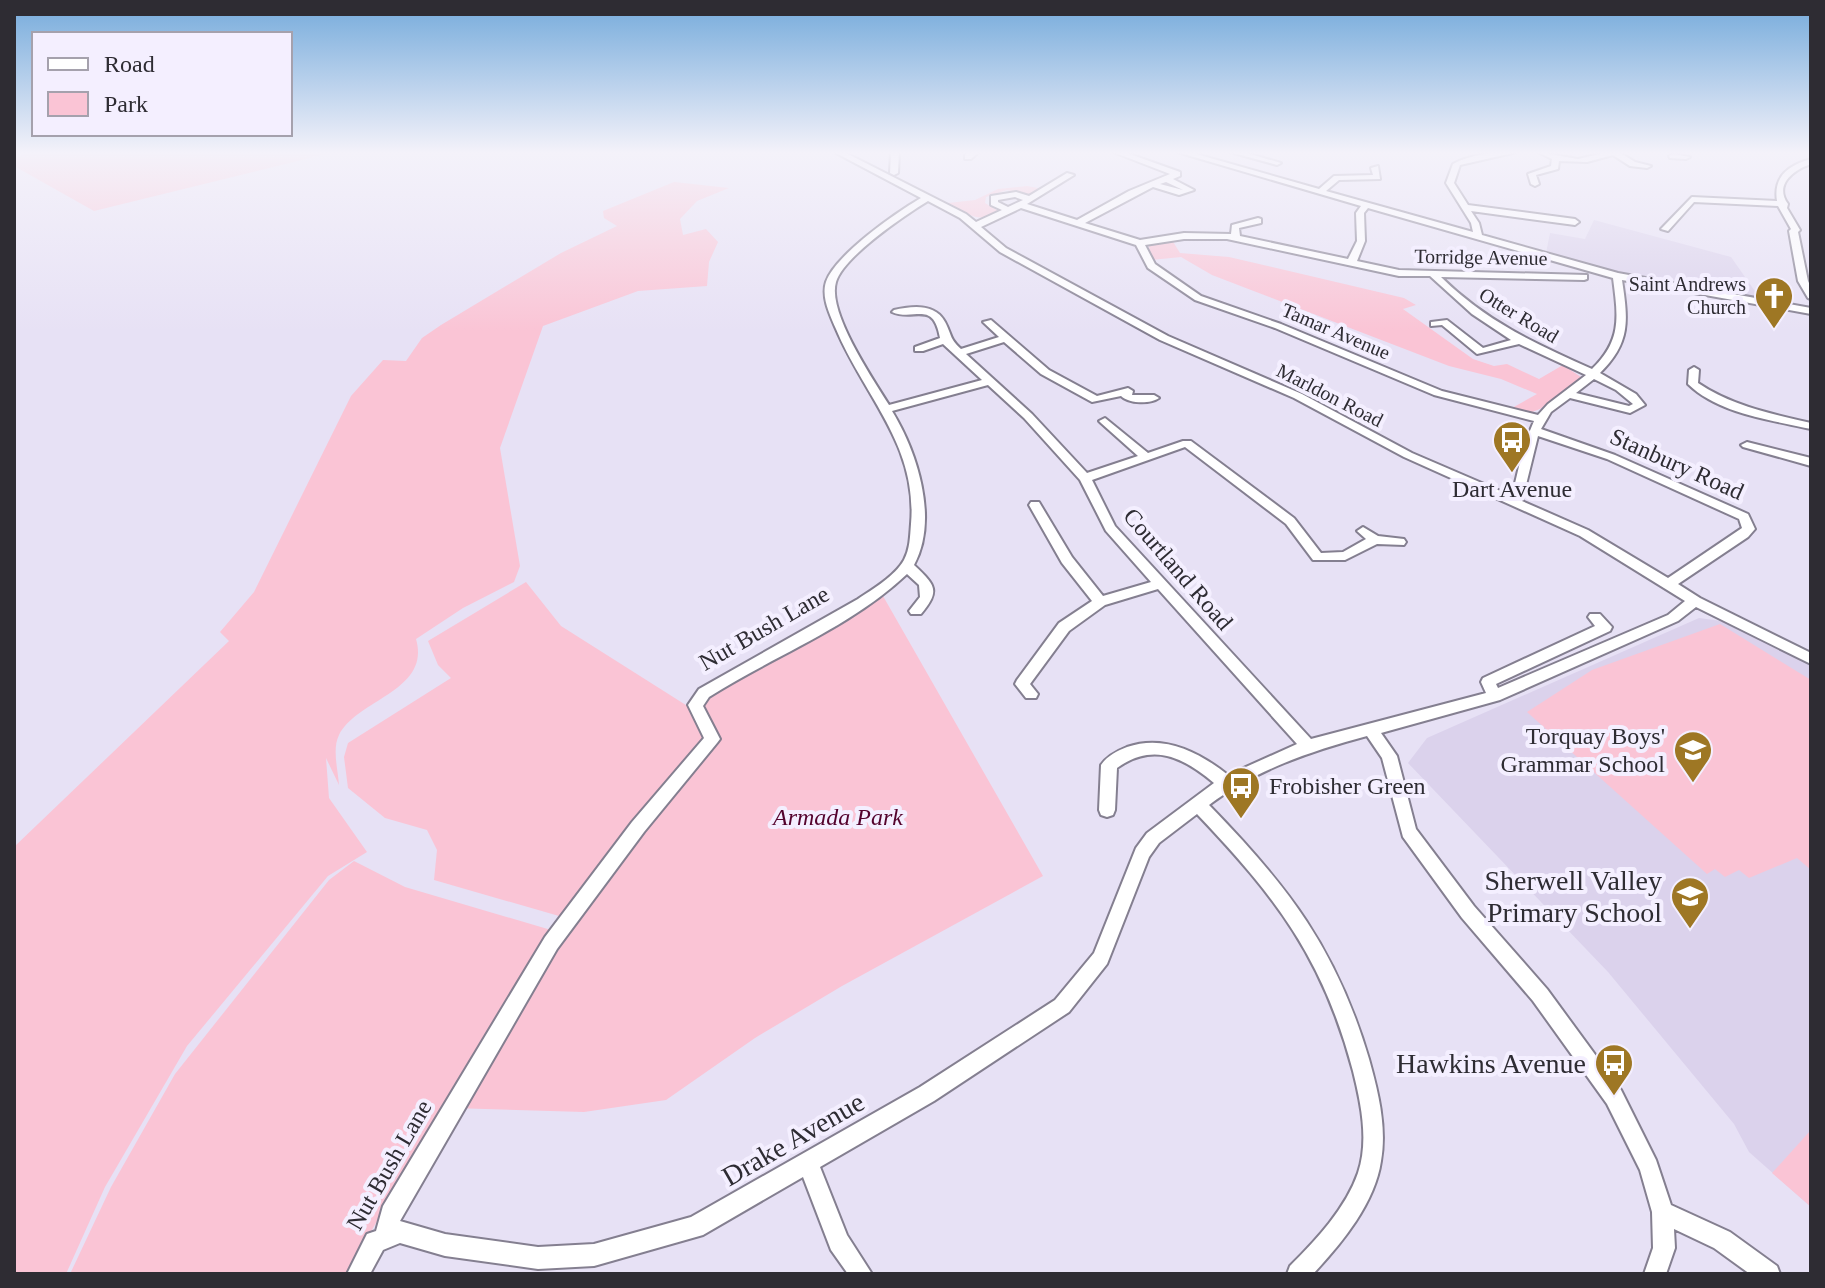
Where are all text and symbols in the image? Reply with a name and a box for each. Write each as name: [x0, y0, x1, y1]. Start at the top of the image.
legend: [32, 32, 292, 136]
text: Road: [104, 51, 155, 77]
text: Park: [104, 91, 148, 117]
street label: Torridge Avenue: [1414, 245, 1548, 270]
place label: Saint Andrews Church: [1629, 273, 1746, 318]
church icon: Saint Andrews Church: [1753, 275, 1795, 330]
street label: Otter Road: [1475, 283, 1563, 347]
street label: Tamar Avenue: [1279, 298, 1394, 364]
street label: Marldon Road: [1273, 359, 1387, 431]
bus stop icon: Dart Avenue: [1491, 419, 1533, 474]
street label: Stanbury Road: [1606, 423, 1748, 505]
place label: Dart Avenue: [1452, 476, 1572, 502]
street label: Courtland Road: [1118, 503, 1238, 635]
street label: Nut Bush Lane: [695, 580, 833, 676]
place label: Torquay Boys' Grammar School: [1500, 723, 1665, 777]
school or university icon: Torquay Boys' Grammar School: [1672, 729, 1714, 784]
bus stop icon: Frobisher Green: [1220, 765, 1262, 820]
place label: Frobisher Green: [1269, 773, 1426, 799]
park label: Armada Park: [771, 804, 903, 830]
place label: Sherwell Valley Primary School: [1484, 865, 1662, 928]
school or university icon: Sherwell Valley Primary School: [1669, 875, 1711, 930]
bus stop icon: Hawkins Avenue: [1593, 1042, 1635, 1097]
place label: Hawkins Avenue: [1396, 1048, 1586, 1079]
street label: Drake Avenue: [716, 1086, 870, 1192]
street label: Nut Bush Lane: [341, 1096, 437, 1234]

